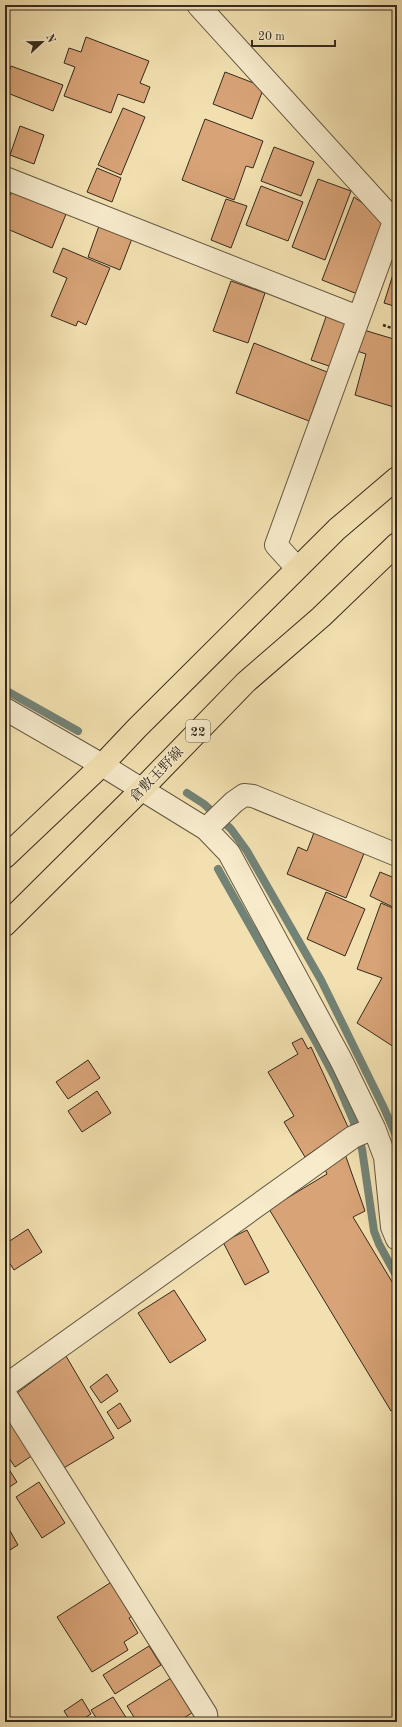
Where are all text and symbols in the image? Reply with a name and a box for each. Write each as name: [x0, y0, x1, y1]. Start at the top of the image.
north arrow: [22, 22, 62, 62]
scale bar: [252, 22, 335, 48]
text: 20 m: [258, 31, 285, 43]
text: N: [43, 33, 57, 45]
road number: 22: [186, 720, 210, 742]
street label: 倉敷玉野線: [127, 744, 186, 805]

